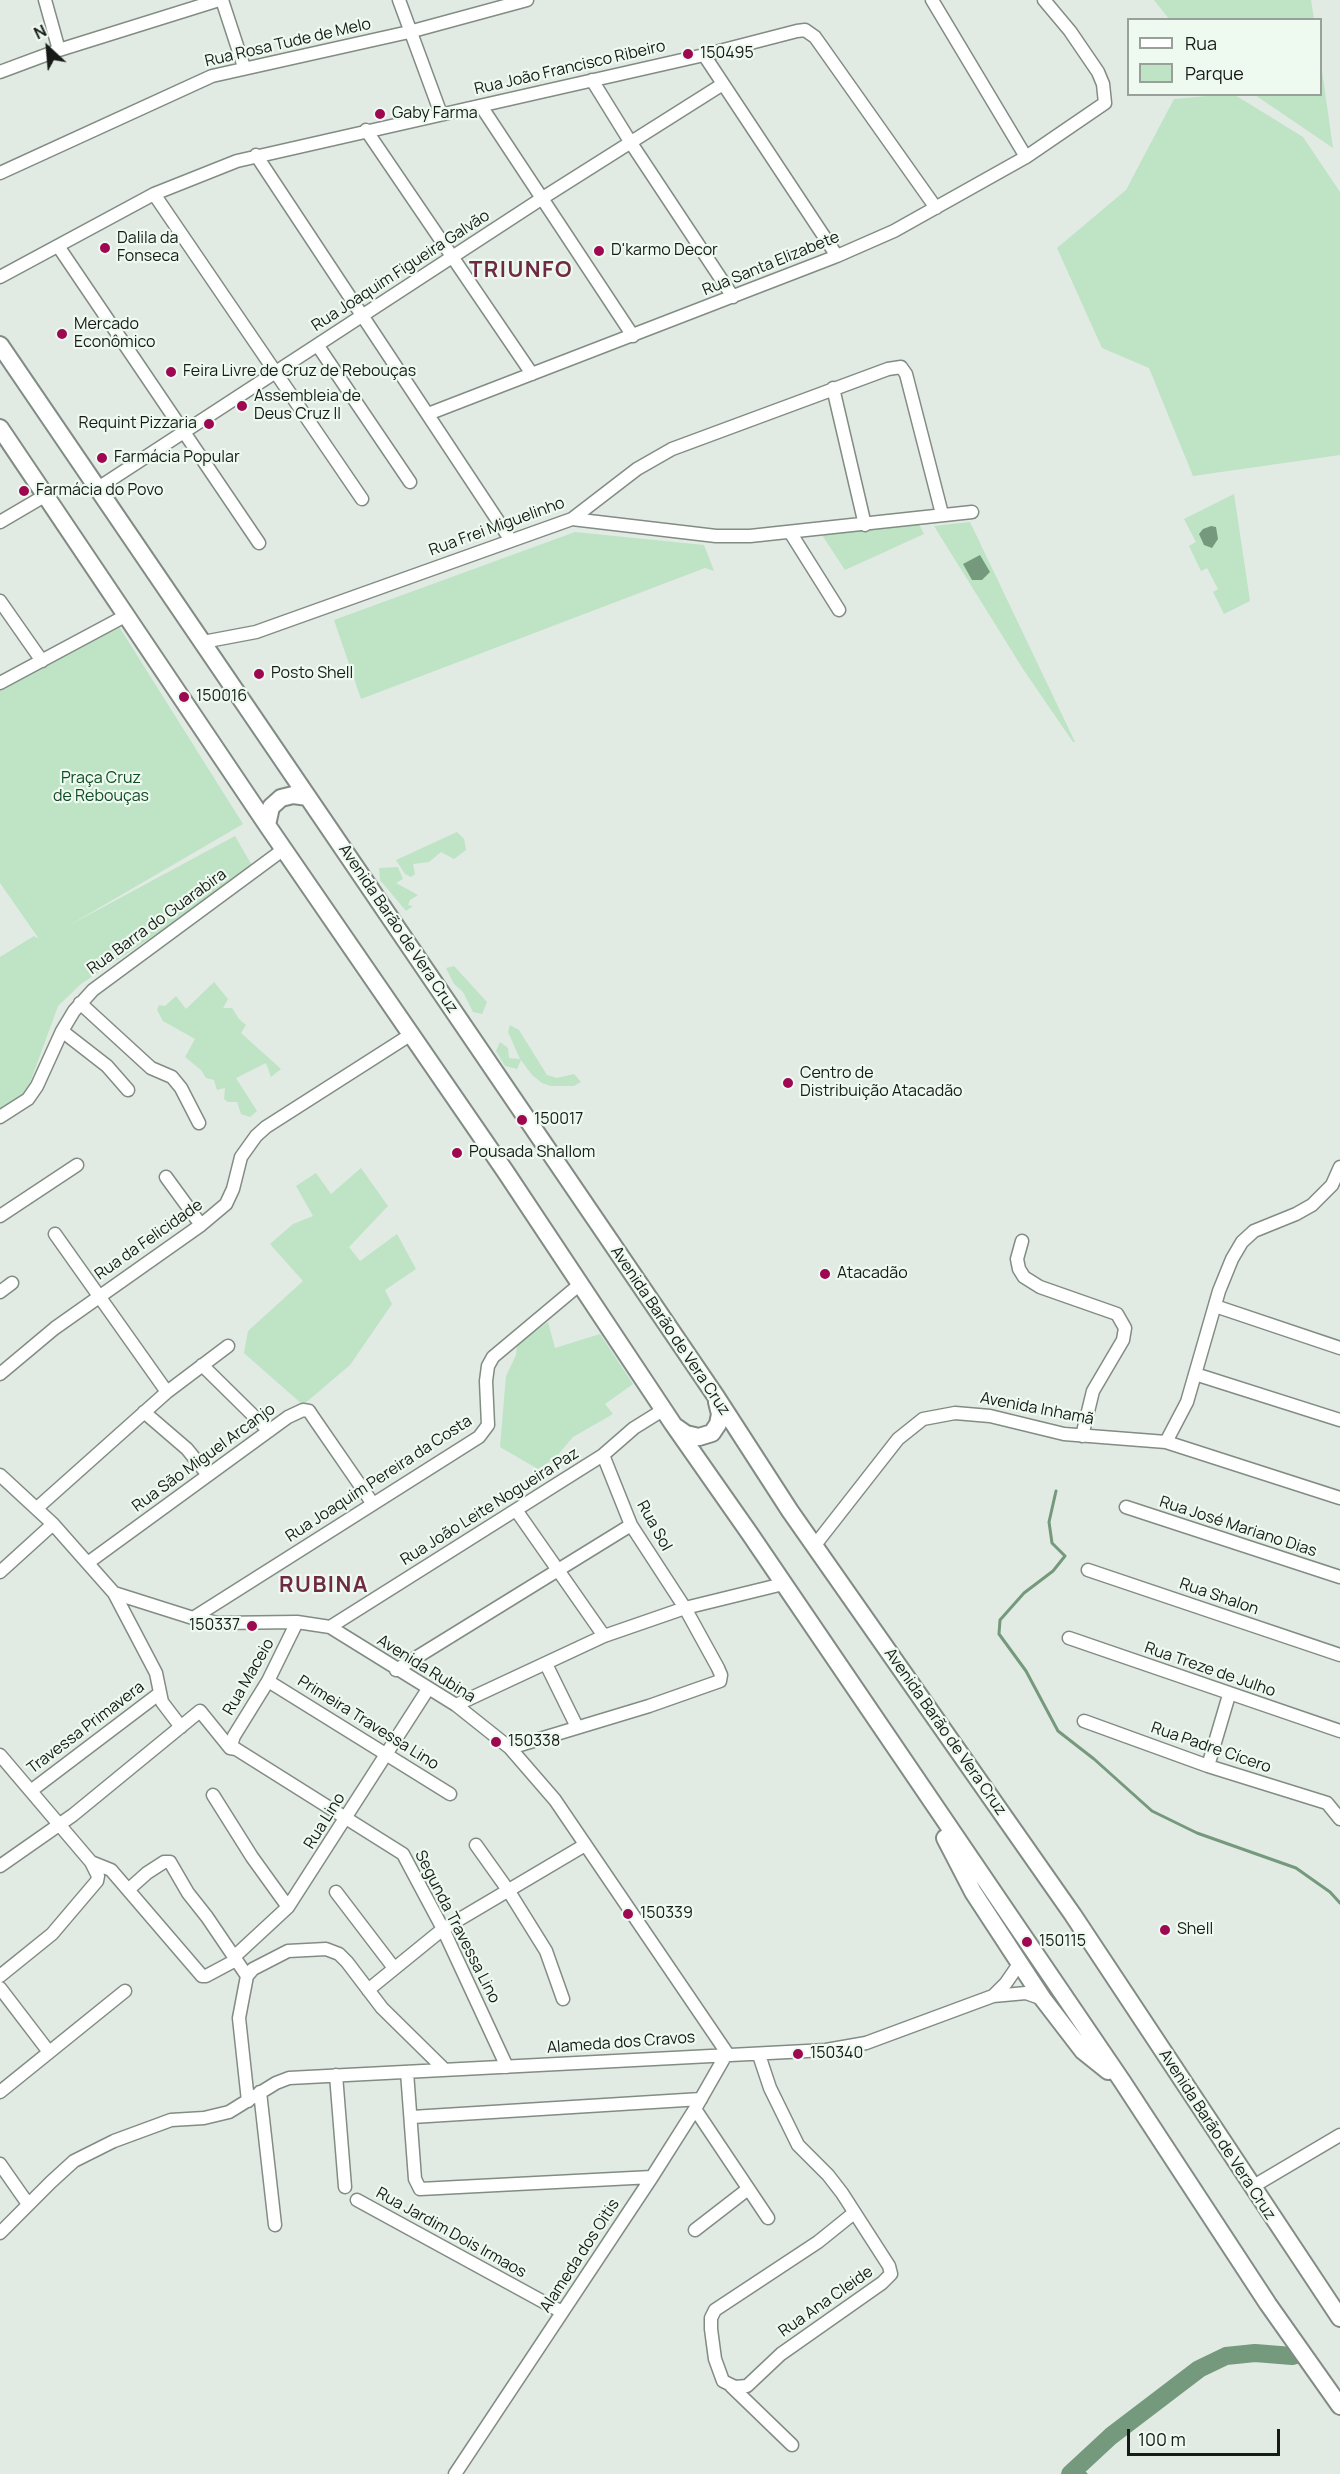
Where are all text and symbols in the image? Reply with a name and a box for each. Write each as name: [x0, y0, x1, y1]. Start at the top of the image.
street label: Rua Rosa Tude de Melo: [203, 15, 373, 71]
north arrow: [18, 18, 78, 78]
legend: [1127, 18, 1322, 96]
text: N: [30, 19, 50, 44]
text: Rua: [1185, 31, 1217, 55]
street label: Rua João Francisco Ribeiro: [473, 37, 667, 99]
place label: 150495: [700, 44, 754, 64]
marker: 150495: [681, 47, 695, 61]
text: Parque: [1185, 61, 1244, 85]
place label: Gaby Farma: [392, 104, 478, 124]
marker: Gaby Farma: [373, 107, 387, 121]
street label: Rua Joaquim Figueira Galvão: [308, 206, 494, 336]
street label: Rua Santa Elizabete: [700, 228, 842, 300]
place label: Dalila da Fonseca: [117, 229, 179, 267]
marker: Dalila da Fonseca: [98, 241, 112, 255]
place label: D'karmo Decor: [611, 241, 718, 261]
marker: D'karmo Decor: [592, 244, 606, 258]
district label: TRIUNFO: [469, 258, 573, 284]
place label: Mercado Econômico: [74, 315, 155, 353]
marker: Mercado Econômico: [55, 327, 69, 341]
place label: Feira Livre de Cruz de Rebouças: [183, 362, 416, 382]
marker: Feira Livre de Cruz de Rebouças: [164, 365, 178, 379]
place label: Assembleia de Deus Cruz II: [254, 387, 361, 425]
marker: Assembleia de Deus Cruz II: [235, 399, 249, 413]
place label: Requint Pizzaria: [79, 414, 197, 434]
marker: Requint Pizzaria: [202, 417, 216, 431]
place label: Farmácia Popular: [114, 448, 240, 468]
marker: Farmácia Popular: [95, 451, 109, 465]
place label: Farmácia do Povo: [36, 481, 163, 501]
marker: Farmácia do Povo: [17, 484, 31, 498]
street label: Rua Frei Miguelinho: [426, 494, 568, 560]
place label: Posto Shell: [271, 664, 353, 684]
marker: Posto Shell: [252, 667, 266, 681]
place label: 150016: [196, 687, 247, 707]
marker: 150016: [177, 690, 191, 704]
park label: Praça Cruz de Rebouças: [53, 769, 149, 807]
street label: Avenida Barão de Vera Cruz: [334, 841, 462, 1017]
street label: Rua Barra do Guarabira: [84, 865, 230, 979]
place label: Centro de Distribuição Atacadão: [800, 1064, 962, 1102]
marker: Centro de Distribuição Atacadão: [781, 1076, 795, 1090]
place label: 150017: [534, 1110, 583, 1130]
marker: 150017: [515, 1113, 529, 1127]
place label: Pousada Shallom: [469, 1143, 595, 1163]
marker: Pousada Shallom: [450, 1146, 464, 1160]
street label: Rua da Felicidade: [91, 1196, 207, 1284]
street label: Avenida Barão de Vera Cruz: [606, 1243, 734, 1419]
place label: Atacadão: [837, 1264, 908, 1284]
marker: Atacadão: [818, 1267, 832, 1281]
street label: Avenida Inhamã: [979, 1389, 1095, 1429]
street label: Rua São Miguel Arcanjo: [129, 1400, 279, 1516]
street label: Rua Joaquim Pereira da Costa: [282, 1412, 476, 1546]
street label: Rua João Leite Nogueira Paz: [397, 1444, 583, 1570]
street label: Rua José Mariano Dias: [1157, 1493, 1319, 1561]
street label: Rua Sol: [632, 1497, 676, 1555]
district label: RUBINA: [279, 1573, 369, 1599]
street label: Rua Shalon: [1177, 1574, 1261, 1620]
place label: 150337: [189, 1616, 240, 1636]
marker: 150337: [245, 1619, 259, 1633]
street label: Avenida Rubina: [373, 1631, 479, 1707]
street label: Rua Maceio: [219, 1635, 279, 1719]
street label: Rua Treze de Julho: [1142, 1639, 1278, 1701]
street label: Avenida Barão de Vera Cruz: [880, 1645, 1010, 1819]
street label: Primeira Travessa Lino: [294, 1672, 442, 1774]
street label: Travessa Primavera: [24, 1678, 148, 1778]
street label: Rua Padre Cícero: [1148, 1718, 1274, 1778]
place label: 150338: [508, 1732, 560, 1752]
marker: 150338: [489, 1735, 503, 1749]
street label: Rua Lino: [300, 1789, 350, 1853]
street label: Segunda Travessa Lino: [410, 1847, 504, 2007]
place label: 150339: [640, 1904, 693, 1924]
marker: 150339: [621, 1907, 635, 1921]
place label: Shell: [1177, 1920, 1213, 1940]
marker: Shell: [1158, 1923, 1172, 1937]
place label: 150115: [1039, 1932, 1086, 1952]
marker: 150115: [1020, 1935, 1034, 1949]
street label: Alameda dos Cravos: [546, 2028, 696, 2058]
place label: 150340: [810, 2044, 863, 2064]
street label: Avenida Barão de Vera Cruz: [1155, 2046, 1279, 2224]
marker: 150340: [791, 2047, 805, 2061]
street label: Rua Jardim Dois Irmaos: [372, 2184, 530, 2282]
street label: Alameda dos Oitis: [536, 2196, 624, 2316]
street label: Rua Ana Cleide: [775, 2262, 877, 2342]
scale bar: [1130, 2417, 1283, 2455]
text: 100 m: [1138, 2427, 1186, 2451]

